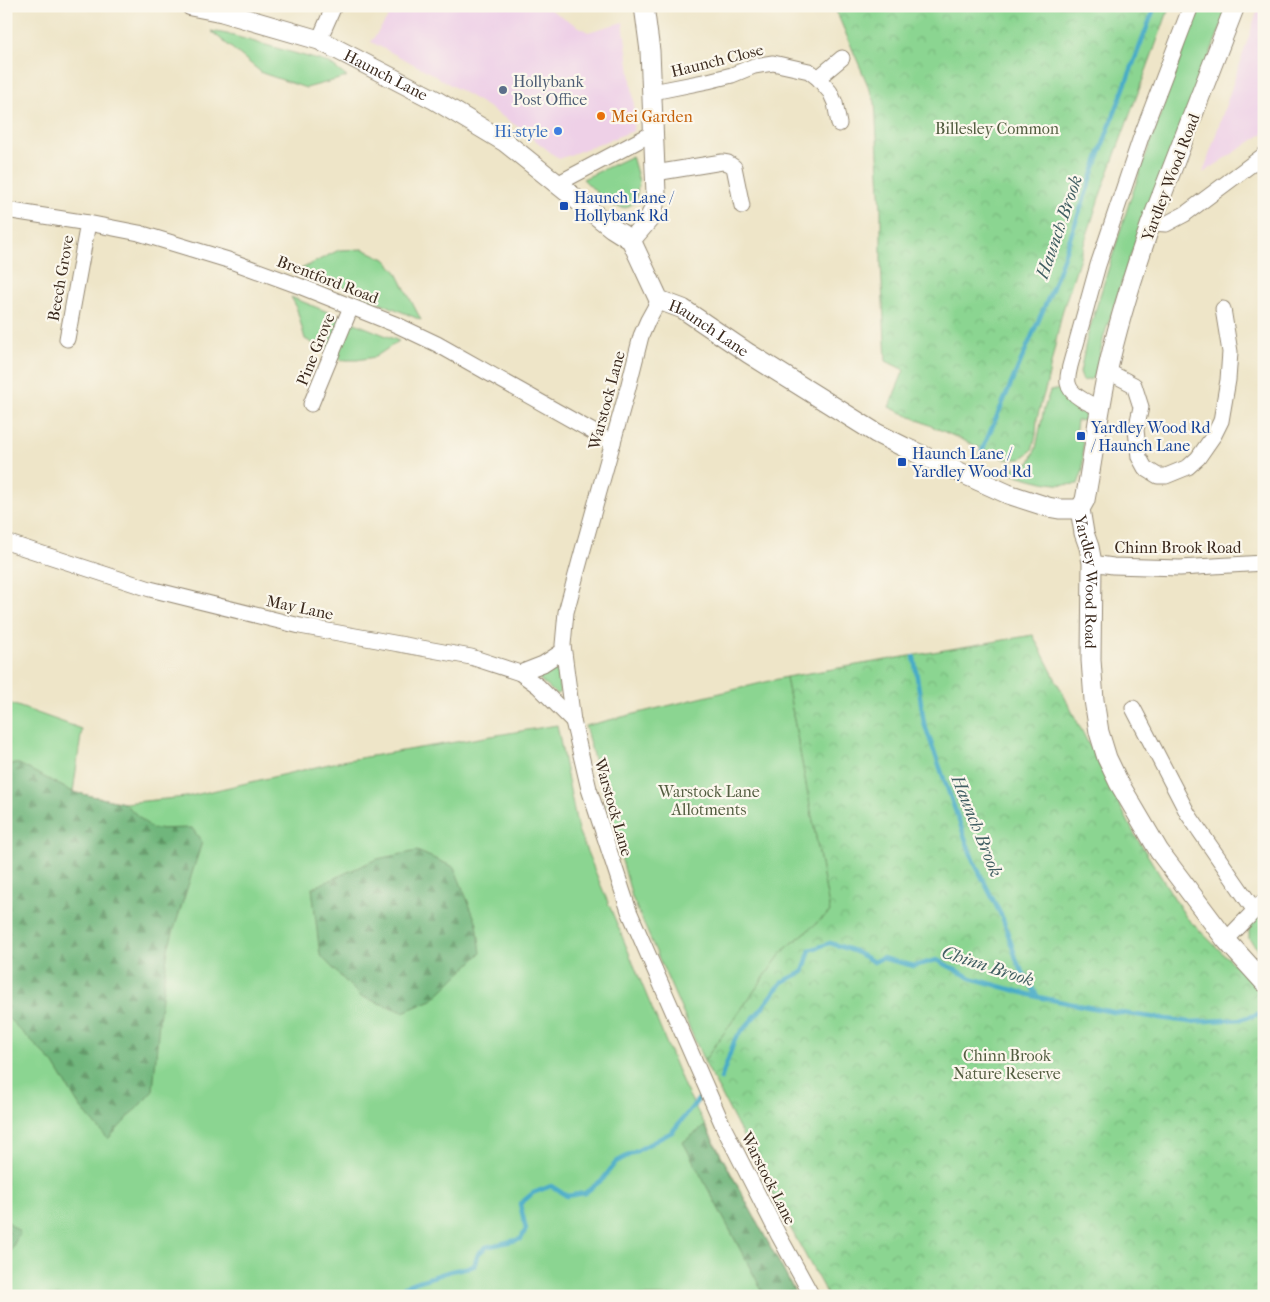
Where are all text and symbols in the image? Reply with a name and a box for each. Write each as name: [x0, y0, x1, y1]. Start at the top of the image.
street label: Haunch Close: [669, 40, 765, 81]
street label: Haunch Lane: [341, 46, 431, 105]
place label: Hollybank Post Office: [513, 72, 587, 109]
marker: Hollybank Post Office: [497, 84, 509, 96]
place label: Mei Garden: [611, 107, 693, 126]
marker: Mei Garden: [595, 110, 607, 122]
street label: Yardley Wood Road: [1137, 111, 1204, 244]
park label: Billesley Common: [935, 119, 1060, 138]
place label: Hi-style: [494, 122, 548, 141]
marker: Hi-style: [552, 125, 564, 137]
water label: Haunch Brook: [1032, 173, 1087, 283]
place label: Haunch Lane / Hollybank Rd: [574, 188, 675, 225]
marker: Haunch Lane / Hollybank Rd: [558, 200, 570, 212]
street label: Beech Grove: [44, 233, 77, 323]
street label: Brentford Road: [274, 251, 382, 308]
street label: Haunch Lane: [666, 296, 752, 361]
street label: Pine Grove: [292, 310, 339, 388]
street label: Warstock Lane: [584, 349, 629, 453]
place label: Yardley Wood Rd / Haunch Lane: [1090, 418, 1211, 455]
marker: Yardley Wood Rd / Haunch Lane: [1075, 430, 1087, 442]
place label: Haunch Lane / Yardley Wood Rd: [911, 444, 1032, 481]
marker: Haunch Lane / Yardley Wood Rd: [896, 456, 908, 468]
street label: Yardley Wood Road: [1071, 513, 1102, 649]
street label: Chinn Brook Road: [1114, 538, 1242, 557]
street label: May Lane: [265, 591, 335, 624]
street label: Warstock Lane: [590, 755, 637, 859]
water label: Haunch Brook: [946, 771, 1006, 880]
park label: Warstock Lane Allotments: [657, 782, 760, 819]
water label: Chinn Brook: [939, 942, 1037, 991]
park label: Chinn Brook Nature Reserve: [953, 1046, 1061, 1083]
street label: Warstock Lane: [737, 1128, 800, 1228]

